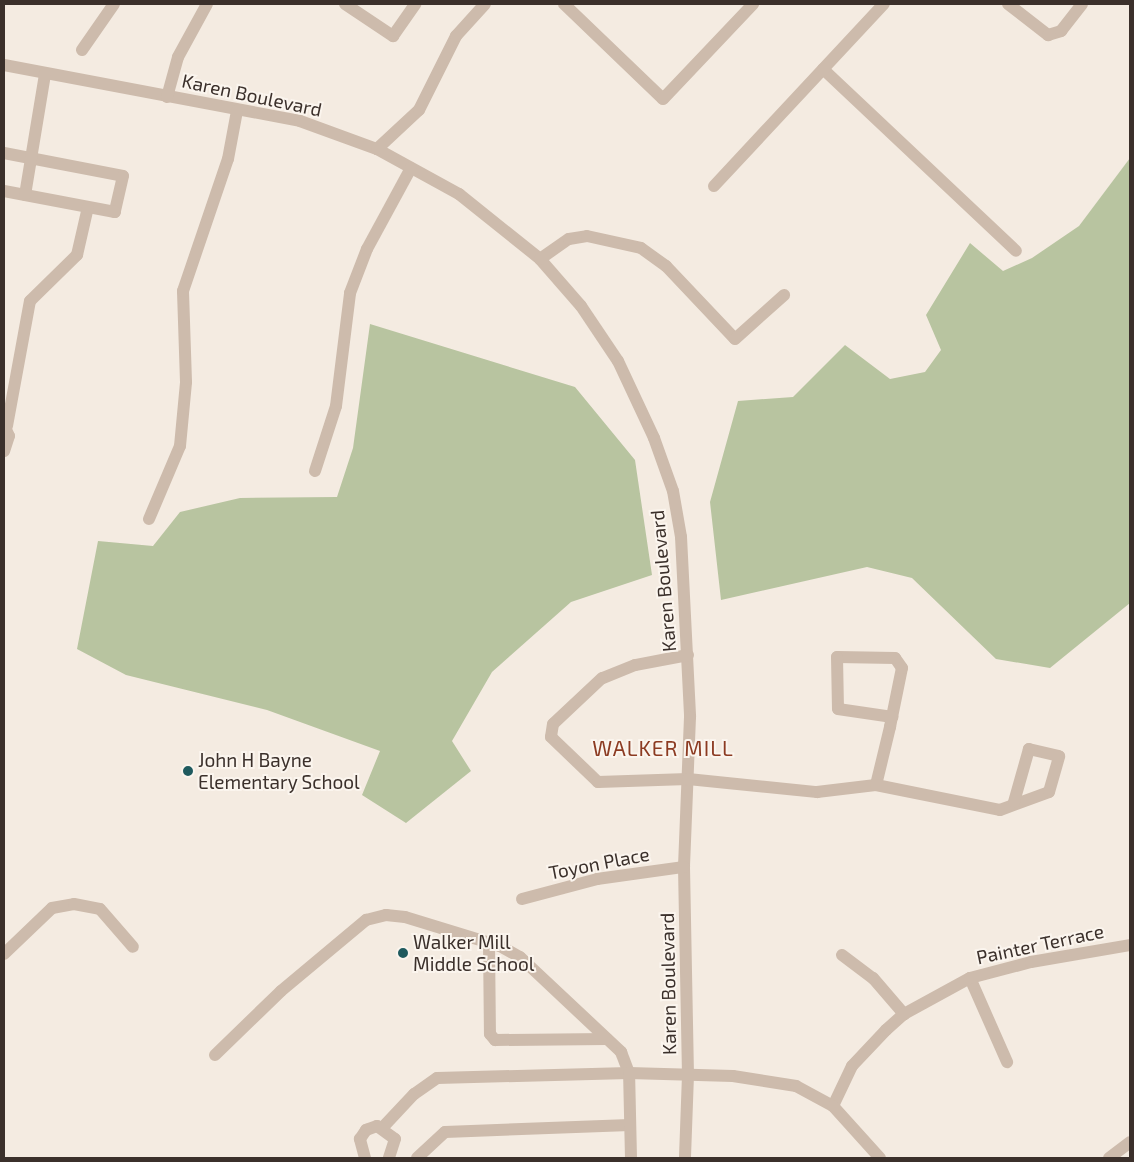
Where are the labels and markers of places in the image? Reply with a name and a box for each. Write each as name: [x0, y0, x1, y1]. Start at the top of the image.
place label: John H Bayne Elementary School: [198, 749, 360, 793]
marker: John H Bayne Elementary School: [182, 765, 194, 777]
place label: Walker Mill Middle School: [413, 931, 534, 975]
marker: Walker Mill Middle School: [397, 947, 409, 959]

